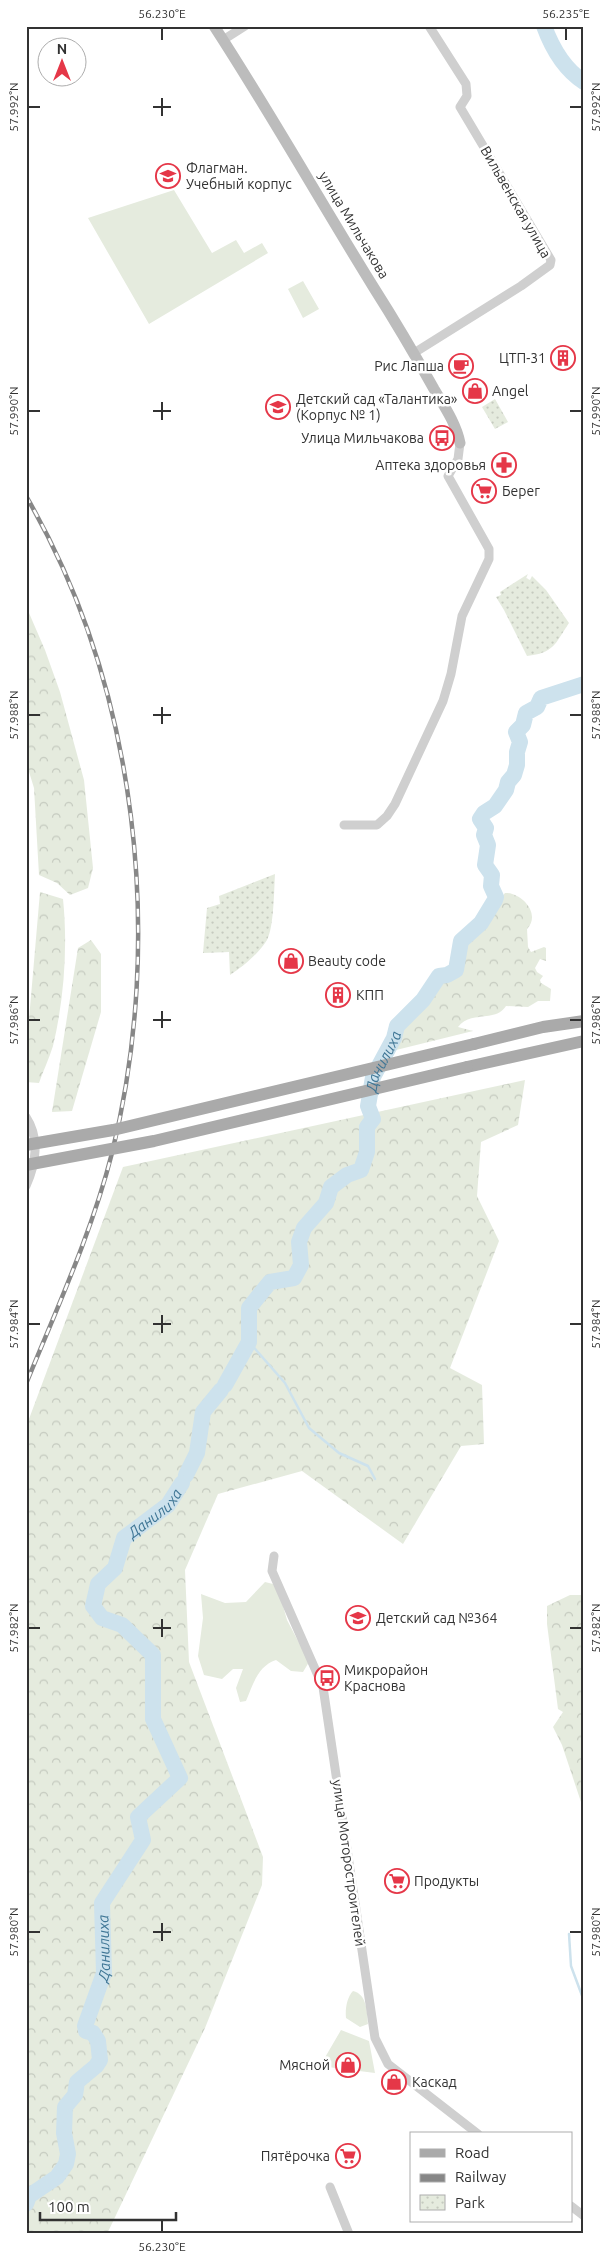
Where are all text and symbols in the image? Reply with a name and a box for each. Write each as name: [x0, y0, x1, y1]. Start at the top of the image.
text: 56.230°E: [138, 7, 186, 20]
text: 56.235°E: [542, 7, 590, 20]
north arrow: [38, 38, 88, 88]
text: N: [57, 41, 67, 57]
text: 57.992°N: [7, 82, 20, 132]
text: 57.992°N: [589, 82, 602, 132]
street label: Вильвенская улица: [478, 143, 554, 261]
place label: Флагман. Учебный корпус: [186, 160, 292, 192]
school or university icon: Флагман. Учебный корпус: [155, 163, 181, 189]
street label: улица Мильчакова: [316, 169, 392, 281]
building icon: ЦТП-31: [550, 345, 576, 371]
place label: ЦТП-31: [499, 350, 546, 366]
cafe icon: Рис Лапша: [448, 353, 474, 379]
place label: Рис Лапша: [374, 358, 444, 374]
shop icon: Angel: [462, 378, 488, 404]
place label: Angel: [492, 383, 529, 399]
text: 57.990°N: [7, 386, 20, 436]
text: 57.990°N: [589, 386, 602, 436]
place label: Детский сад «Талантика» (Корпус № 1): [296, 391, 458, 423]
school or university icon: Детский сад «Талантика» (Корпус № 1): [265, 394, 291, 420]
bus stop icon: Улица Мильчакова: [429, 425, 455, 451]
place label: Улица Мильчакова: [301, 430, 424, 446]
pharmacy icon: Аптека здоровья: [491, 452, 517, 478]
place label: Аптека здоровья: [375, 457, 486, 473]
supermarket icon: Берег: [471, 478, 497, 504]
place label: Берег: [502, 483, 540, 499]
text: 57.988°N: [7, 690, 20, 740]
text: 57.988°N: [589, 690, 602, 740]
shop icon: Beauty code: [278, 948, 304, 974]
place label: Beauty code: [308, 953, 386, 969]
building icon: КПП: [325, 982, 351, 1008]
place label: КПП: [356, 987, 384, 1003]
text: 57.986°N: [7, 995, 20, 1045]
text: 57.986°N: [589, 995, 602, 1045]
water label: Данилиха: [362, 1029, 404, 1095]
text: 57.984°N: [7, 1299, 20, 1349]
text: 57.984°N: [589, 1299, 602, 1349]
water label: Данилиха: [123, 1485, 185, 1542]
text: 57.982°N: [7, 1603, 20, 1653]
text: 57.982°N: [589, 1603, 602, 1653]
school or university icon: Детский сад №364: [345, 1605, 371, 1631]
place label: Детский сад №364: [376, 1610, 498, 1626]
place label: Микрорайон Краснова: [344, 1662, 428, 1694]
bus stop icon: Микрорайон Краснова: [314, 1665, 340, 1691]
street label: улица Моторостроителей: [329, 1779, 369, 1947]
supermarket icon: Продукты: [384, 1868, 410, 1894]
place label: Продукты: [414, 1873, 479, 1889]
text: 57.980°N: [7, 1907, 20, 1957]
text: 57.980°N: [589, 1907, 602, 1957]
water label: Данилиха: [93, 1915, 113, 1985]
shop icon: Мясной: [335, 2052, 361, 2078]
place label: Мясной: [279, 2057, 330, 2073]
shop icon: Каскад: [381, 2069, 407, 2095]
place label: Каскад: [412, 2074, 457, 2090]
legend: [410, 2132, 572, 2222]
supermarket icon: Пятёрочка: [335, 2143, 361, 2169]
text: Road: [455, 2144, 490, 2161]
place label: Пятёрочка: [261, 2148, 330, 2164]
text: Railway: [455, 2168, 506, 2185]
scale bar: [40, 2190, 176, 2222]
text: Park: [455, 2194, 485, 2211]
text: 100 m: [48, 2198, 90, 2215]
text: 56.230°E: [138, 2240, 186, 2253]

